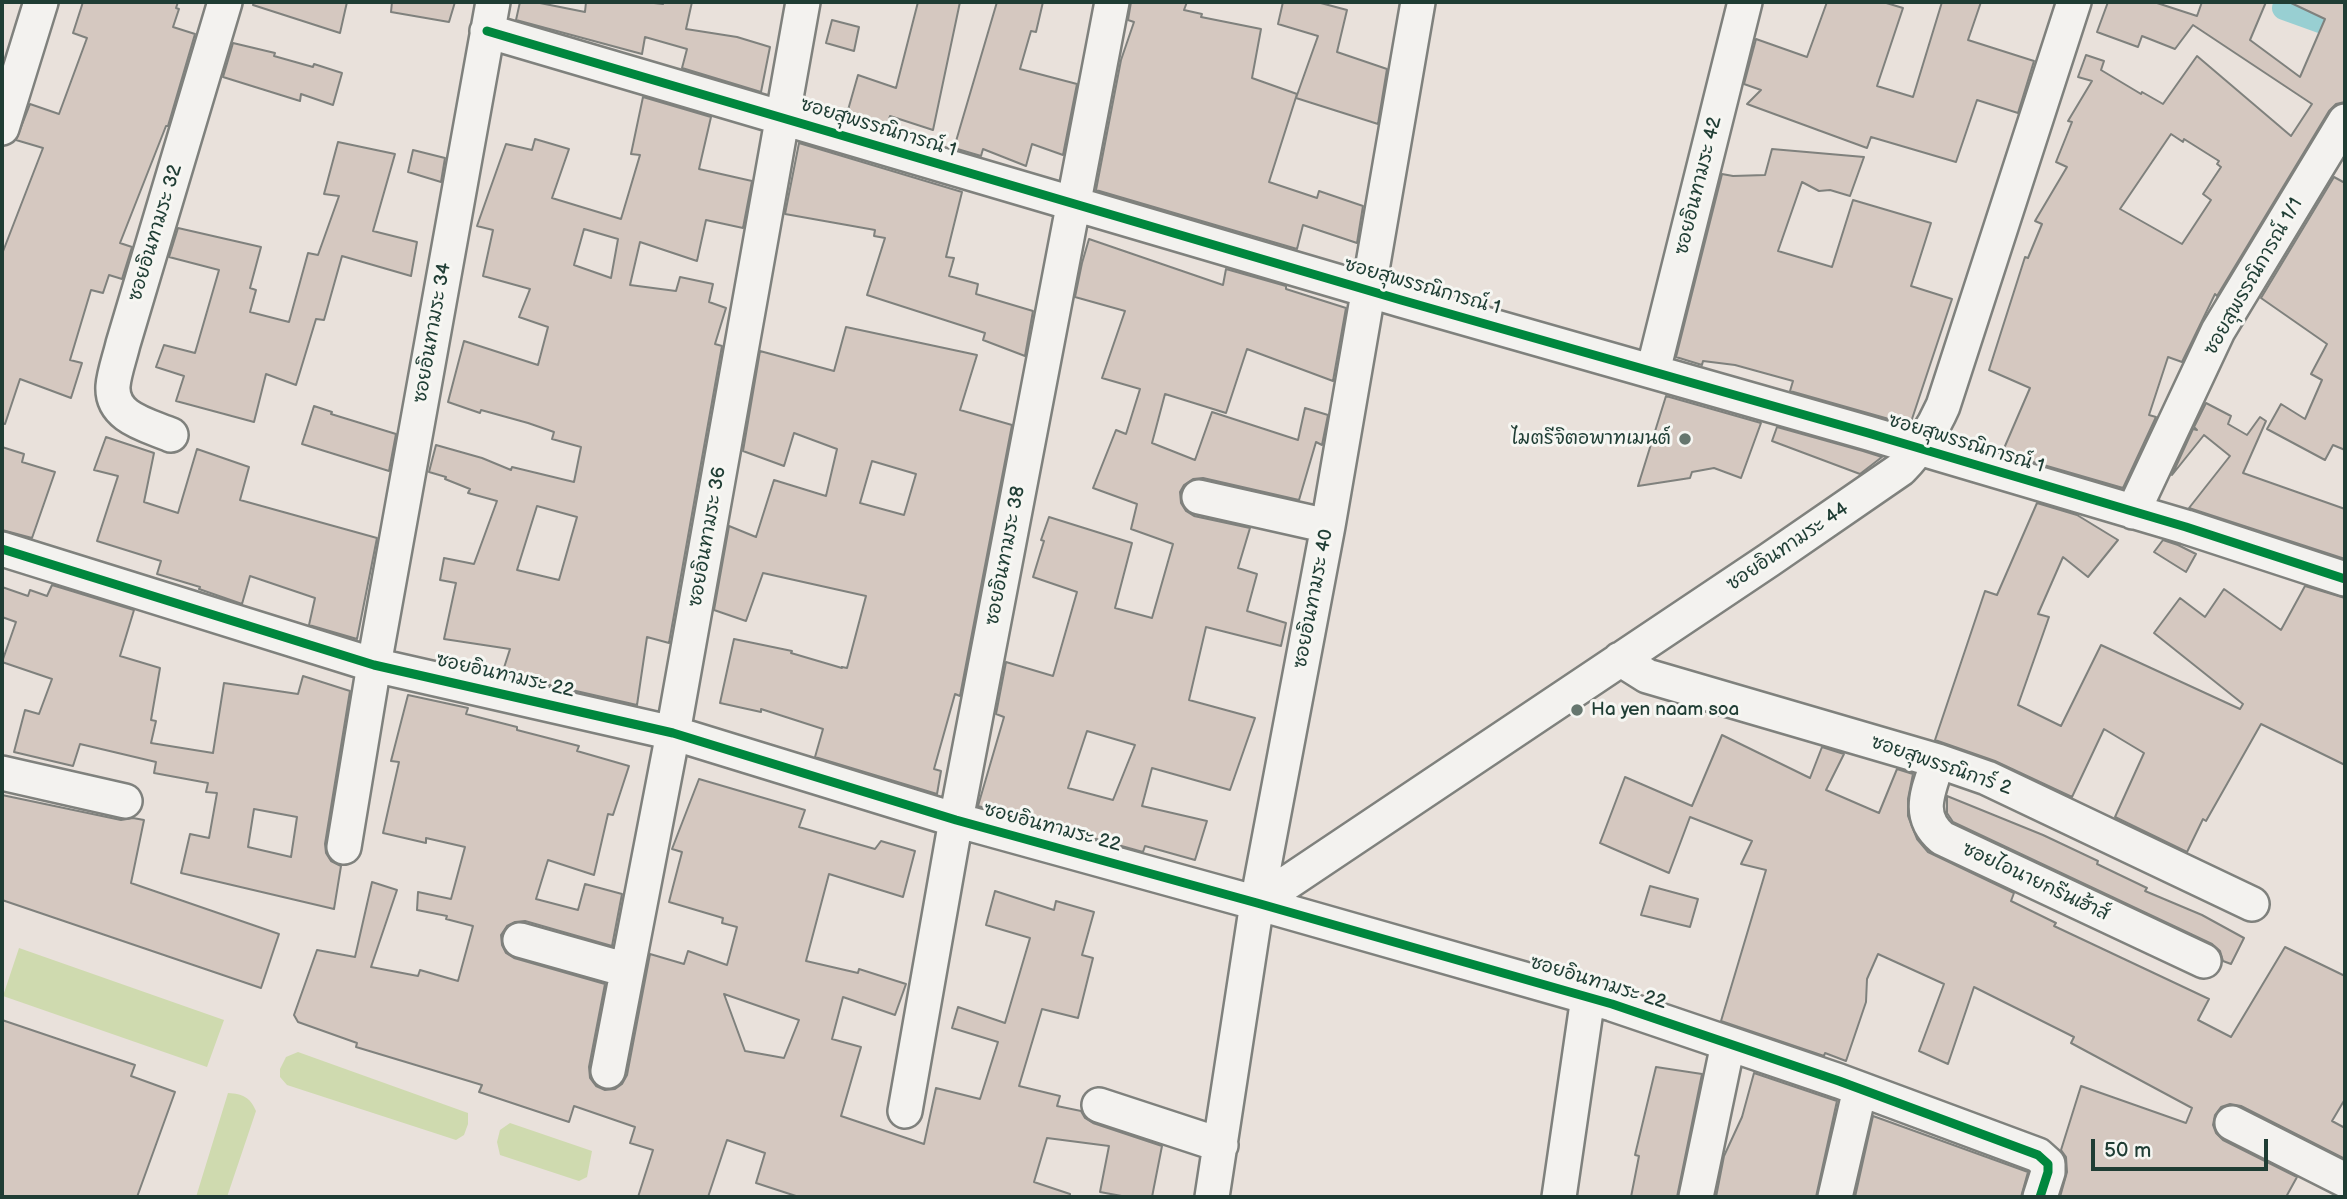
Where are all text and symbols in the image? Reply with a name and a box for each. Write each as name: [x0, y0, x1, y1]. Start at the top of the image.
street label: ซอยสุพรรณิการณ์ 1: [797, 93, 959, 163]
street label: ซอยอินทามระ 42: [1671, 115, 1727, 257]
street label: ซอยอินทามระ 32: [124, 162, 188, 304]
street label: ซอยสุพรรณิการณ์ 1/1: [2200, 194, 2308, 360]
street label: ซอยสุพรรณิการณ์ 1: [1341, 254, 1503, 320]
street label: ซอยอินทามระ 34: [409, 261, 457, 405]
street label: ซอยสุพรรณิการณ์ 1: [1885, 409, 2047, 479]
place label: ไมตรีจิตอพาทเมนต์: [1511, 428, 1671, 450]
marker: ไมตรีจิตอพาทเมนต์: [1677, 431, 1693, 447]
street label: ซอยอินทามระ 36: [684, 465, 732, 609]
street label: ซอยอินทามระ 38: [981, 484, 1031, 628]
street label: ซอยอินทามระ 44: [1723, 498, 1853, 596]
street label: ซอยอินทามระ 40: [1289, 527, 1339, 671]
street label: ซอยอินทามระ 22: [434, 649, 576, 703]
place label: Ha yen naam soa: [1591, 699, 1739, 721]
marker: Ha yen naam soa: [1569, 702, 1585, 718]
street label: ซอยสุพรรณิการ์ 2: [1868, 731, 2014, 801]
street label: ซอยอินทามระ 22: [981, 799, 1123, 857]
street label: ซอยไอนายกรีนเฮ้าส์: [1958, 838, 2112, 926]
street label: ซอยอินทามระ 22: [1527, 951, 1669, 1015]
scale bar: [2095, 1126, 2272, 1170]
text: 50 m: [2104, 1138, 2151, 1163]

